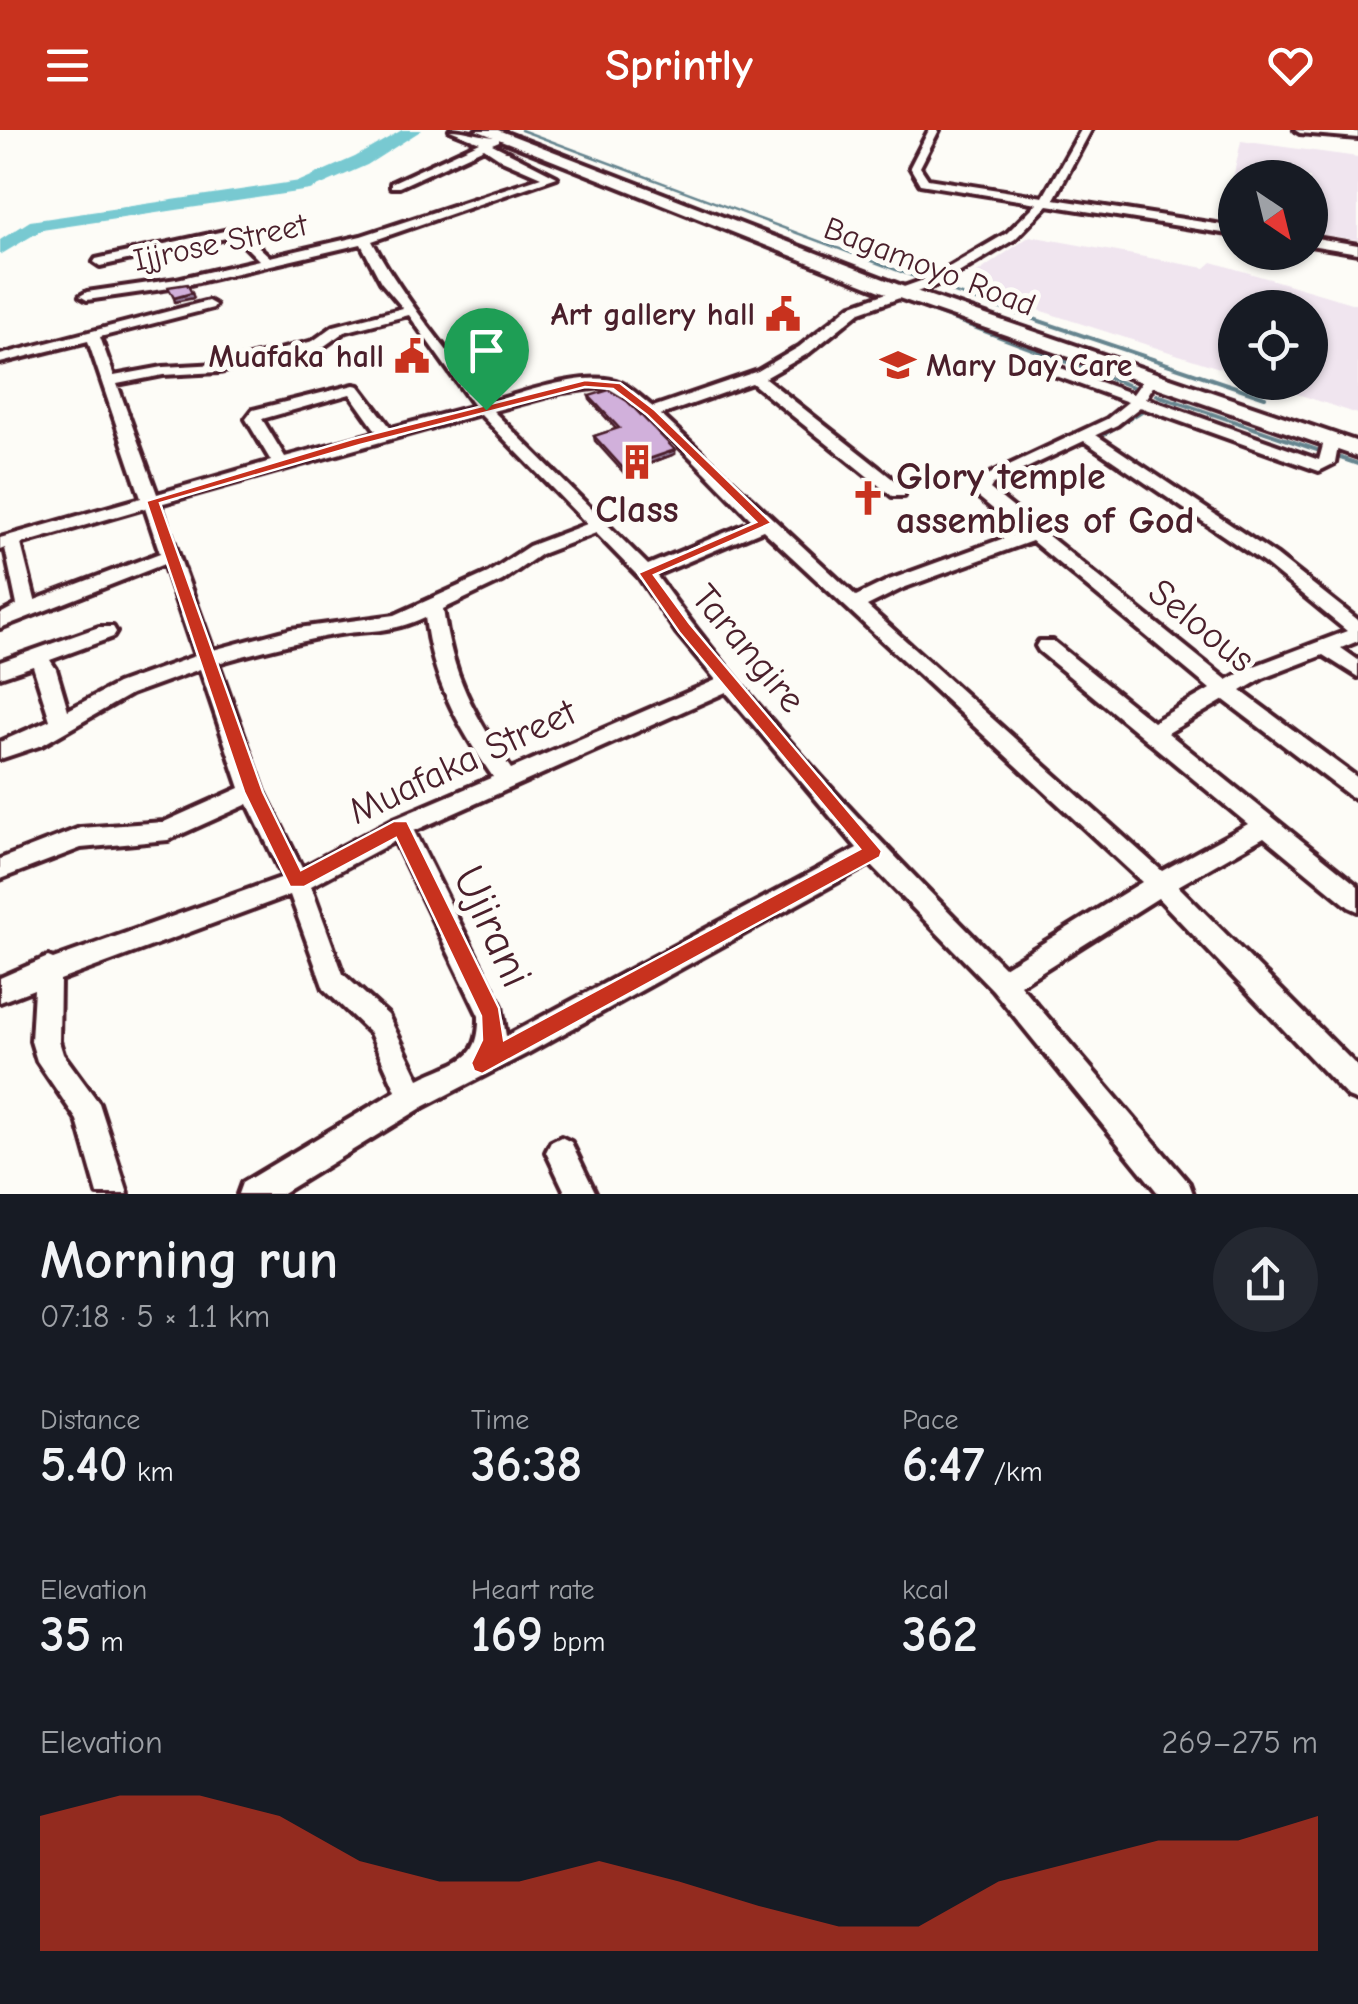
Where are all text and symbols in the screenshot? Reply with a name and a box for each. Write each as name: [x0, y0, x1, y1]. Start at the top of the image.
icon: menu: [40, 38, 95, 93]
icon: heart: [1263, 38, 1318, 93]
text: Sprintly: [605, 39, 753, 91]
north arrow: [1218, 160, 1328, 270]
map controls: [1218, 160, 1328, 400]
street label: Ijjrose Street: [130, 206, 311, 279]
street label: Bagamoyo Road: [819, 209, 1041, 324]
button: locate: [1218, 290, 1328, 400]
public building icon: Art gallery hall: [764, 295, 802, 333]
place label: Art gallery hall: [551, 296, 755, 333]
pin: [444, 308, 529, 411]
icon: arrive: [459, 323, 514, 378]
public building icon: Muafaka hall: [393, 337, 431, 375]
place label: Muafaka hall: [208, 338, 384, 375]
school or university icon: Mary Day Care: [879, 346, 917, 384]
place label: Mary Day Care: [926, 347, 1132, 384]
building icon: Class: [618, 443, 656, 481]
place label: Glory temple assemblies of God: [896, 455, 1195, 543]
church icon: Glory temple assemblies of God: [849, 479, 887, 517]
place label: Class: [595, 488, 679, 532]
street label: Seloous: [1139, 570, 1263, 682]
street label: Tarangire: [682, 576, 814, 721]
street label: Muafaka Street: [342, 690, 584, 834]
street label: Ujirani: [443, 858, 544, 995]
button: share: [1213, 1227, 1318, 1332]
text: Morning run: [40, 1228, 338, 1292]
text: 07:18 · 5 × 1.1 km: [40, 1298, 270, 1335]
text: Distance: [40, 1404, 140, 1436]
text: Time: [471, 1404, 529, 1436]
text: Pace: [902, 1404, 958, 1436]
text: 5.40: [40, 1436, 128, 1494]
text: 36:38: [471, 1436, 582, 1494]
text: 6:47: [902, 1436, 984, 1494]
text: km: [128, 1456, 174, 1488]
text: /km: [984, 1456, 1043, 1488]
text: Elevation: [40, 1574, 147, 1606]
text: Heart rate: [471, 1574, 594, 1606]
text: kcal: [902, 1574, 949, 1606]
text: 35: [40, 1606, 91, 1664]
text: 169: [471, 1606, 543, 1664]
text: 362: [902, 1606, 978, 1664]
text: m: [91, 1626, 124, 1658]
text: bpm: [543, 1626, 605, 1658]
text: Elevation: [40, 1724, 163, 1761]
text: 269–275 m: [1161, 1724, 1318, 1761]

